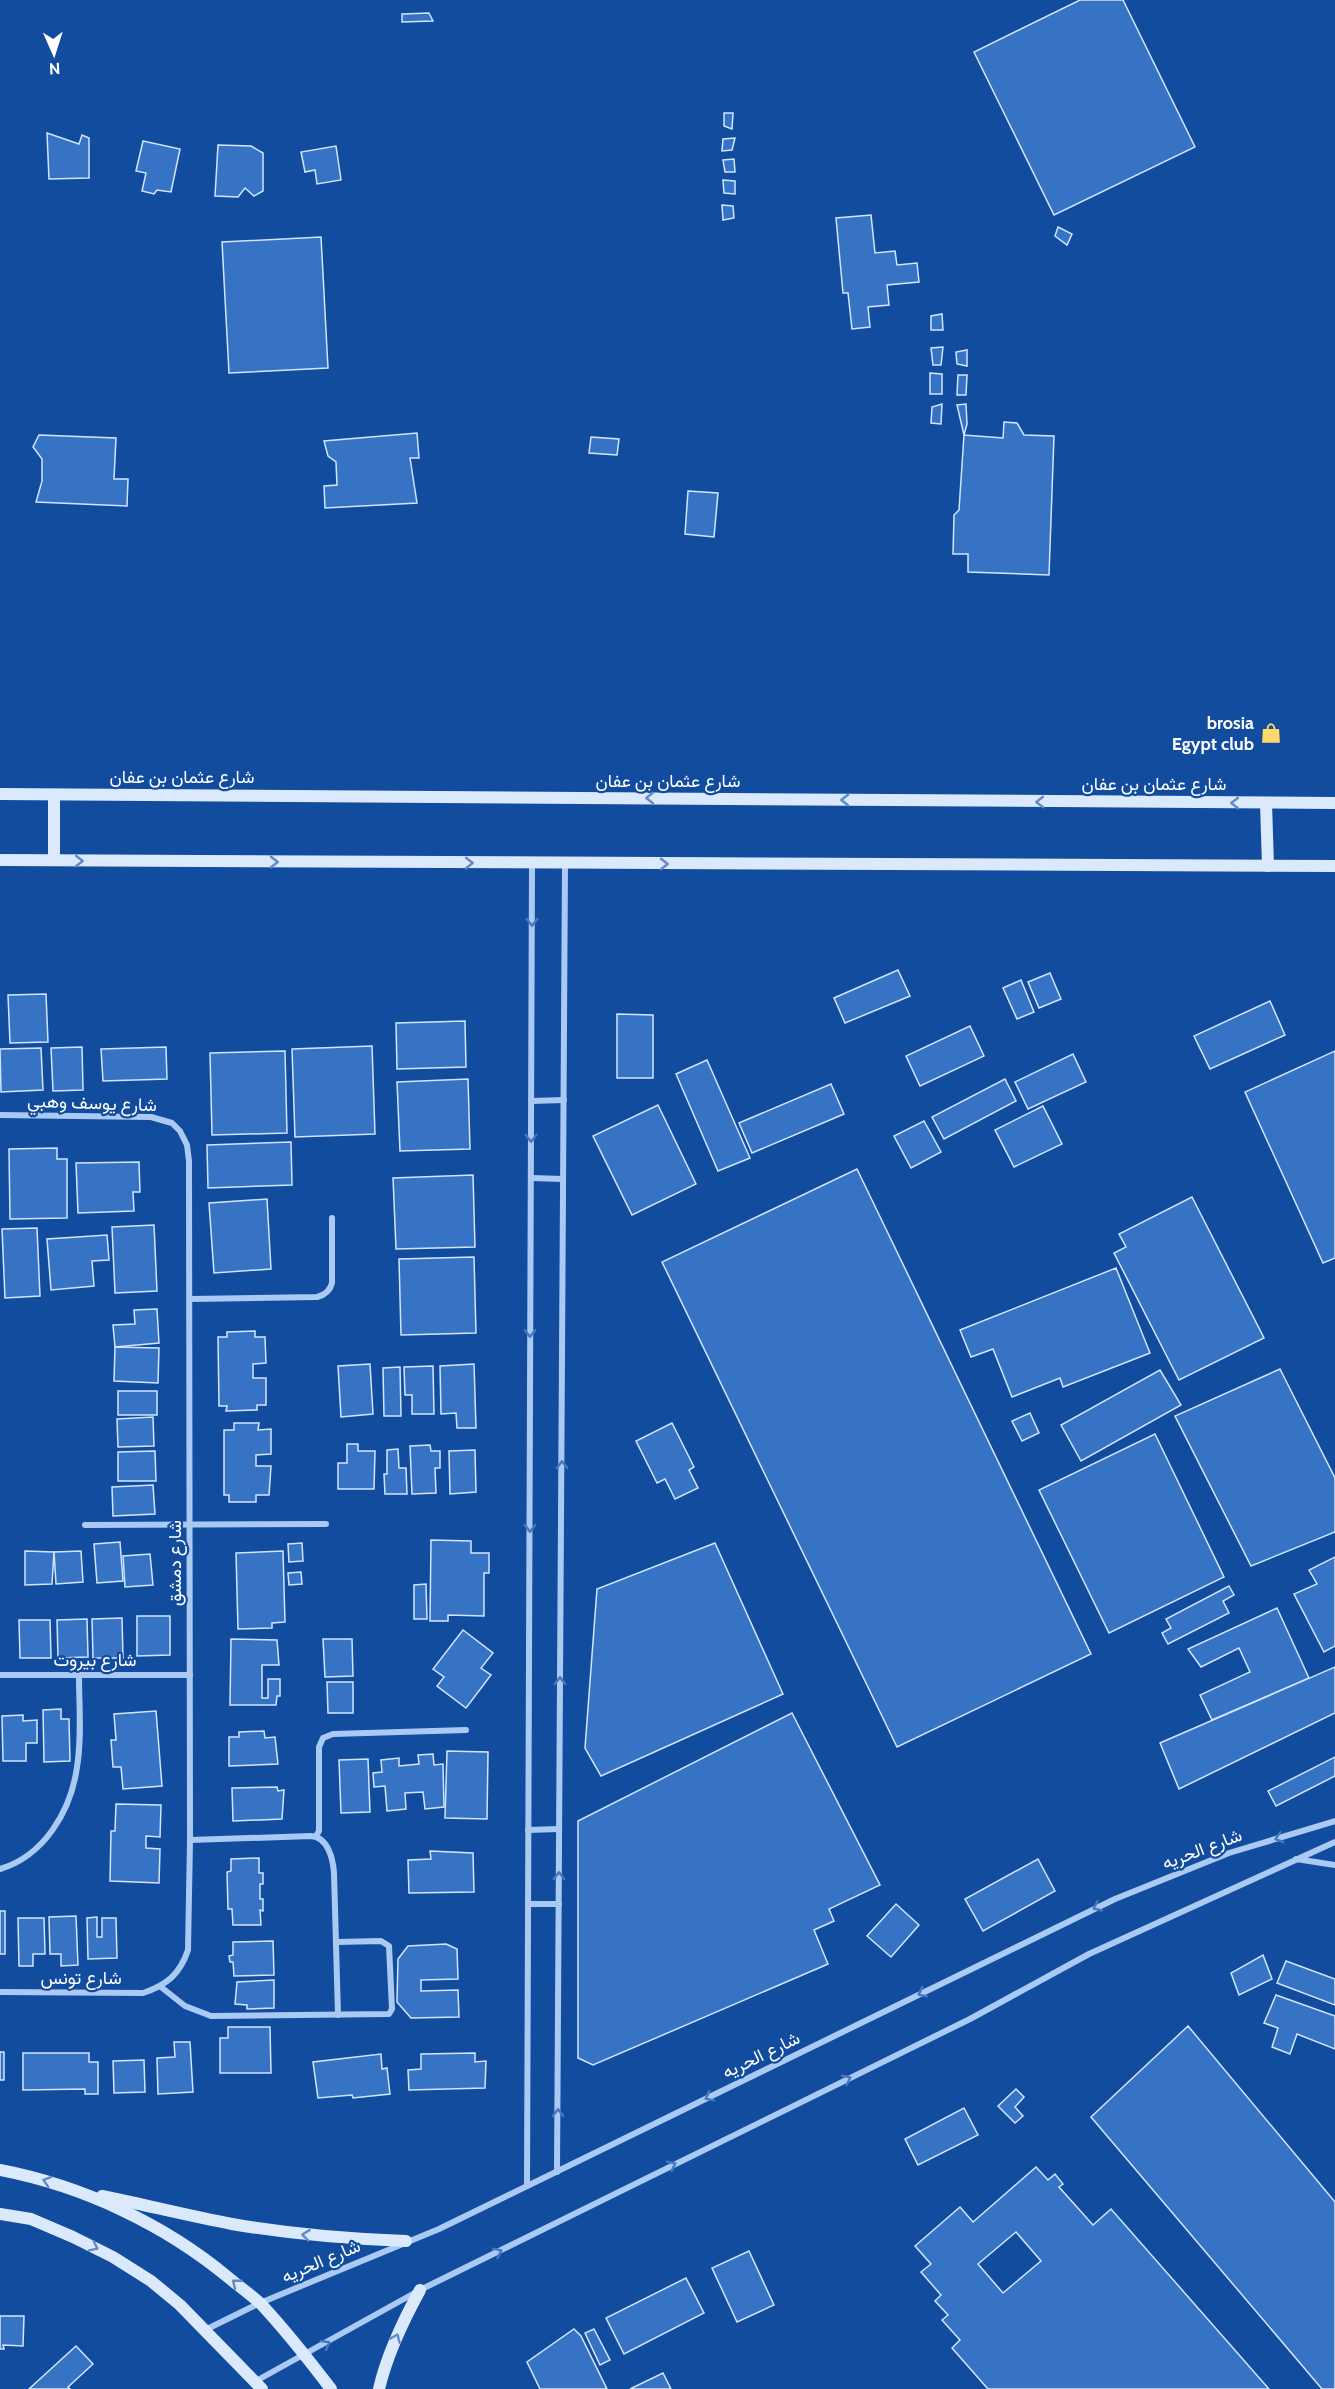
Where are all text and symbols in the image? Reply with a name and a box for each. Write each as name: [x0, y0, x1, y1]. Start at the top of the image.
north arrow: [24, 24, 84, 84]
text: N: [49, 59, 61, 78]
place label: brosia Egypt club: [1172, 712, 1254, 755]
shop icon: brosia Egypt club: [1259, 721, 1283, 745]
street label: شارع عثمان بن عفان: [110, 766, 254, 789]
street label: شارع عثمان بن عفان: [596, 770, 740, 793]
street label: شارع عثمان بن عفان: [1082, 773, 1226, 796]
one-way arrow: [645, 792, 654, 805]
one-way arrow: [840, 794, 849, 806]
one-way arrow: [1035, 796, 1044, 808]
one-way arrow: [1230, 797, 1239, 809]
one-way arrow: [75, 854, 84, 867]
one-way arrow: [270, 856, 279, 868]
one-way arrow: [465, 857, 474, 869]
one-way arrow: [660, 858, 669, 870]
one-way arrow: [526, 918, 538, 927]
street label: شارع يوسف وهبي: [27, 1090, 157, 1120]
one-way arrow: [525, 1134, 537, 1143]
one-way arrow: [524, 1329, 536, 1338]
one-way arrow: [556, 1461, 568, 1470]
street label: شارع دمشق: [164, 1520, 187, 1606]
one-way arrow: [523, 1524, 536, 1533]
street label: شارع بيروت: [53, 1649, 137, 1672]
one-way arrow: [554, 1677, 566, 1686]
street label: شارع الحريه: [1159, 1824, 1245, 1875]
one-way arrow: [1274, 1831, 1285, 1843]
one-way arrow: [553, 1872, 565, 1881]
one-way arrow: [1092, 1900, 1103, 1912]
street label: شارع تونس: [40, 1967, 122, 1990]
one-way arrow: [918, 1986, 928, 1997]
street label: شارع الحريه: [719, 2027, 804, 2084]
one-way arrow: [841, 2075, 852, 2086]
one-way arrow: [705, 2090, 716, 2102]
one-way arrow: [552, 2109, 564, 2118]
one-way arrow: [666, 2161, 677, 2173]
one-way arrow: [42, 2176, 53, 2188]
one-way arrow: [301, 2229, 310, 2241]
street label: شارع الحريه: [278, 2235, 364, 2288]
one-way arrow: [88, 2240, 99, 2252]
one-way arrow: [491, 2247, 502, 2259]
one-way arrow: [232, 2280, 243, 2291]
one-way arrow: [389, 2333, 401, 2344]
one-way arrow: [319, 2339, 330, 2351]

